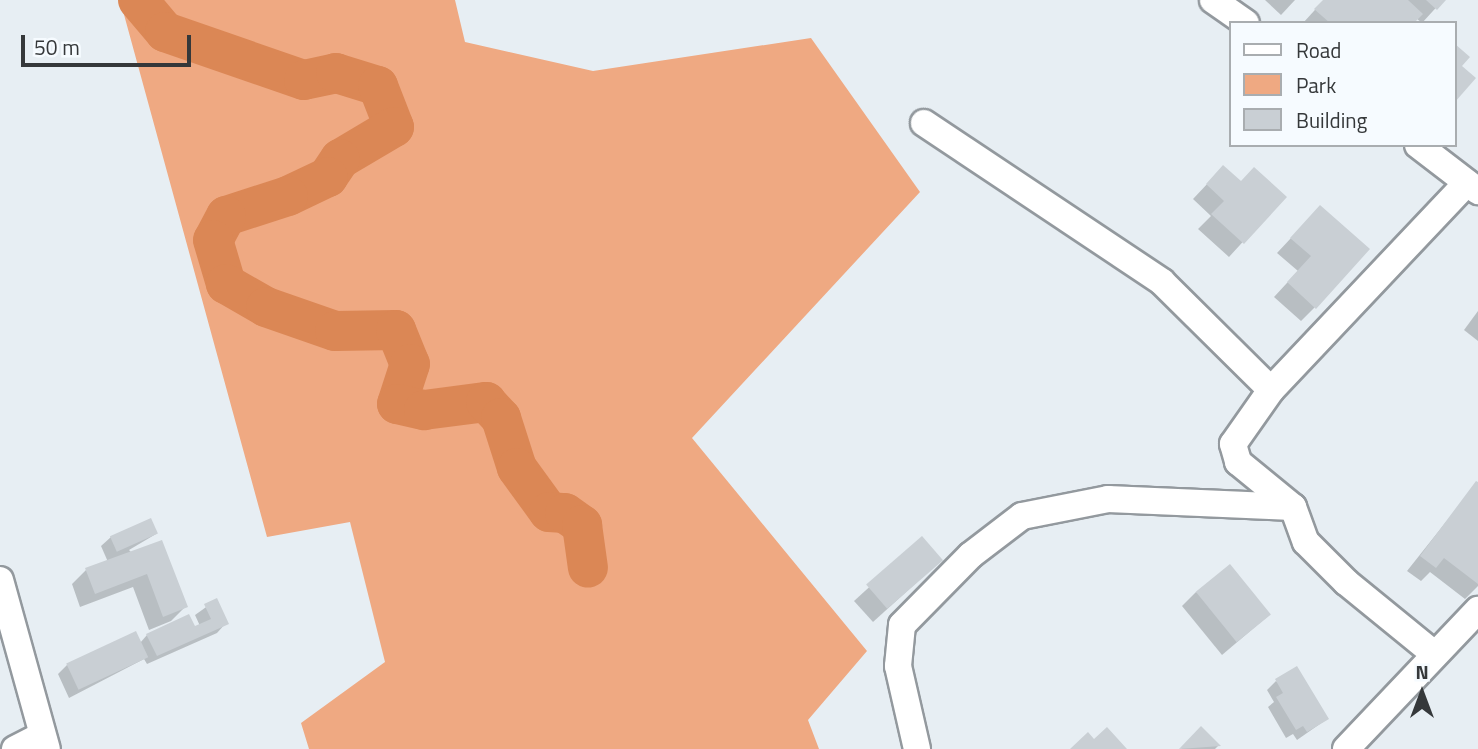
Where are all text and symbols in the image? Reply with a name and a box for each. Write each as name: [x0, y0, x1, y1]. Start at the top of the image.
scale bar: [24, 21, 194, 65]
legend: [1230, 21, 1457, 147]
text: 50 m: [34, 31, 80, 63]
text: Road: [1296, 34, 1341, 66]
text: Park: [1296, 69, 1336, 101]
text: Building: [1296, 104, 1367, 136]
text: N: [1415, 657, 1429, 686]
north arrow: [1387, 658, 1457, 728]

